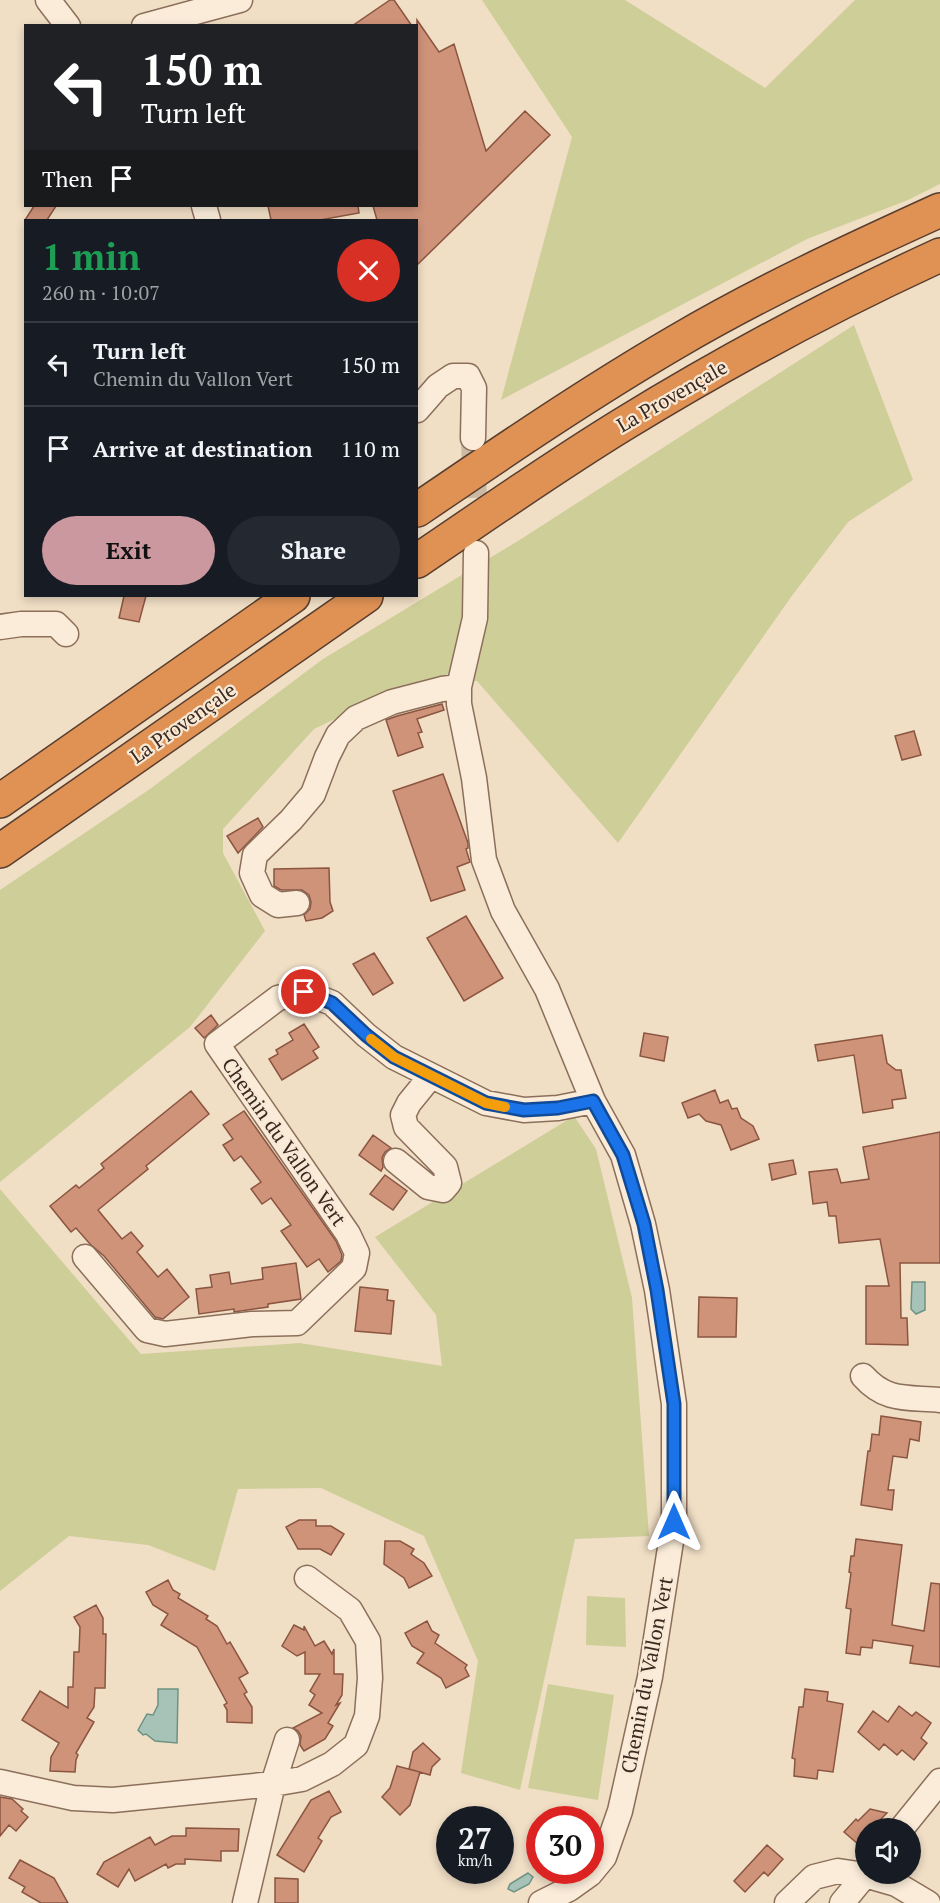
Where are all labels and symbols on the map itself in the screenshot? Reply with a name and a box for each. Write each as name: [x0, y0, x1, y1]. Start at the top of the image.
street label: La Provençale: [612, 353, 732, 438]
street label: La Provençale: [124, 676, 241, 769]
pin: [278, 966, 329, 1017]
street label: Chemin du Vallon Vert: [216, 1052, 353, 1232]
position arrow: [642, 1490, 706, 1554]
street label: Chemin du Vallon Vert: [614, 1574, 679, 1776]
speed limit sign: 30: [526, 1806, 604, 1884]

